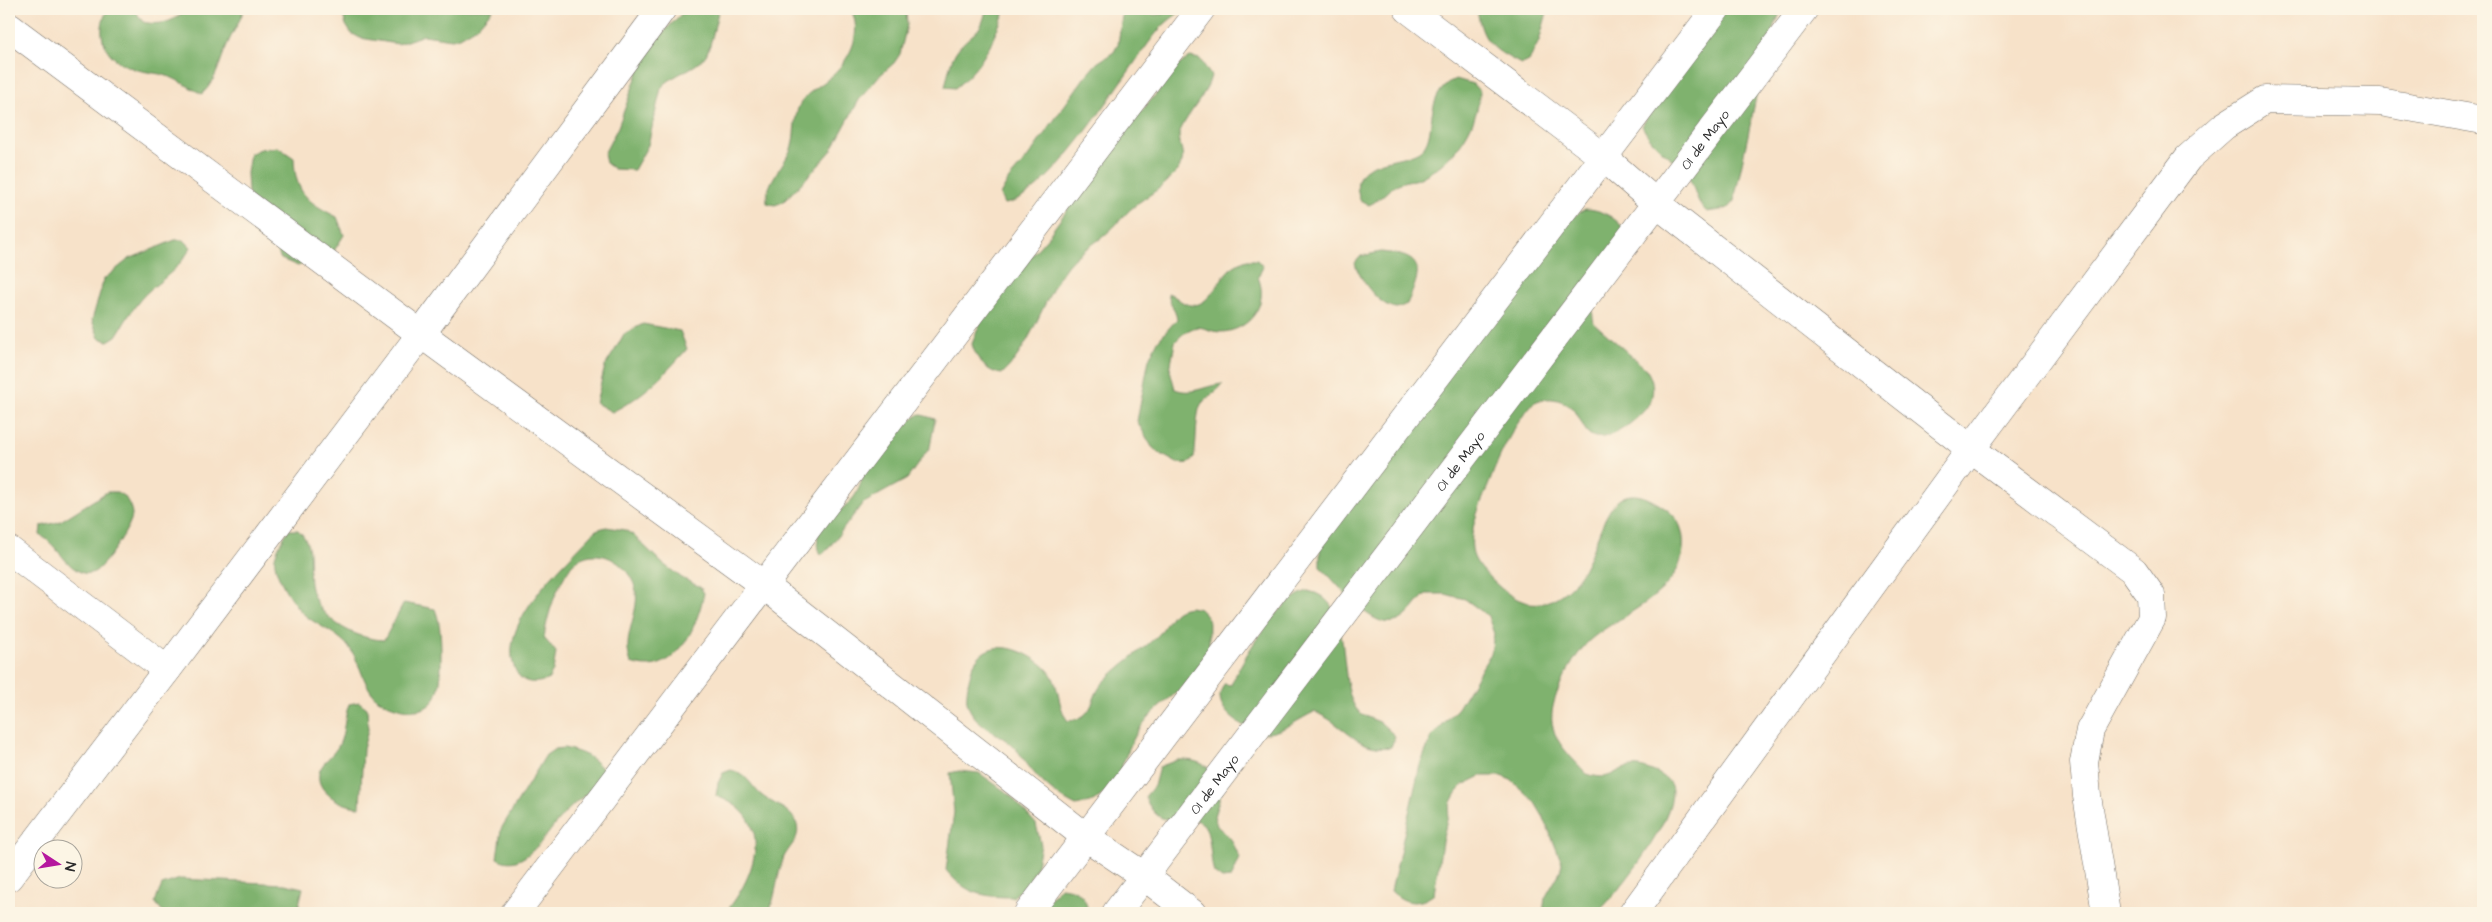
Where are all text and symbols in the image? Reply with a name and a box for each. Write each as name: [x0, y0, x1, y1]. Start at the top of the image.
street label: 01 de Mayo: [1676, 106, 1735, 174]
street label: 01 de Mayo: [1431, 427, 1490, 496]
street label: 01 de Mayo: [1185, 750, 1244, 819]
north arrow: [32, 840, 82, 890]
text: N: [59, 860, 80, 873]

